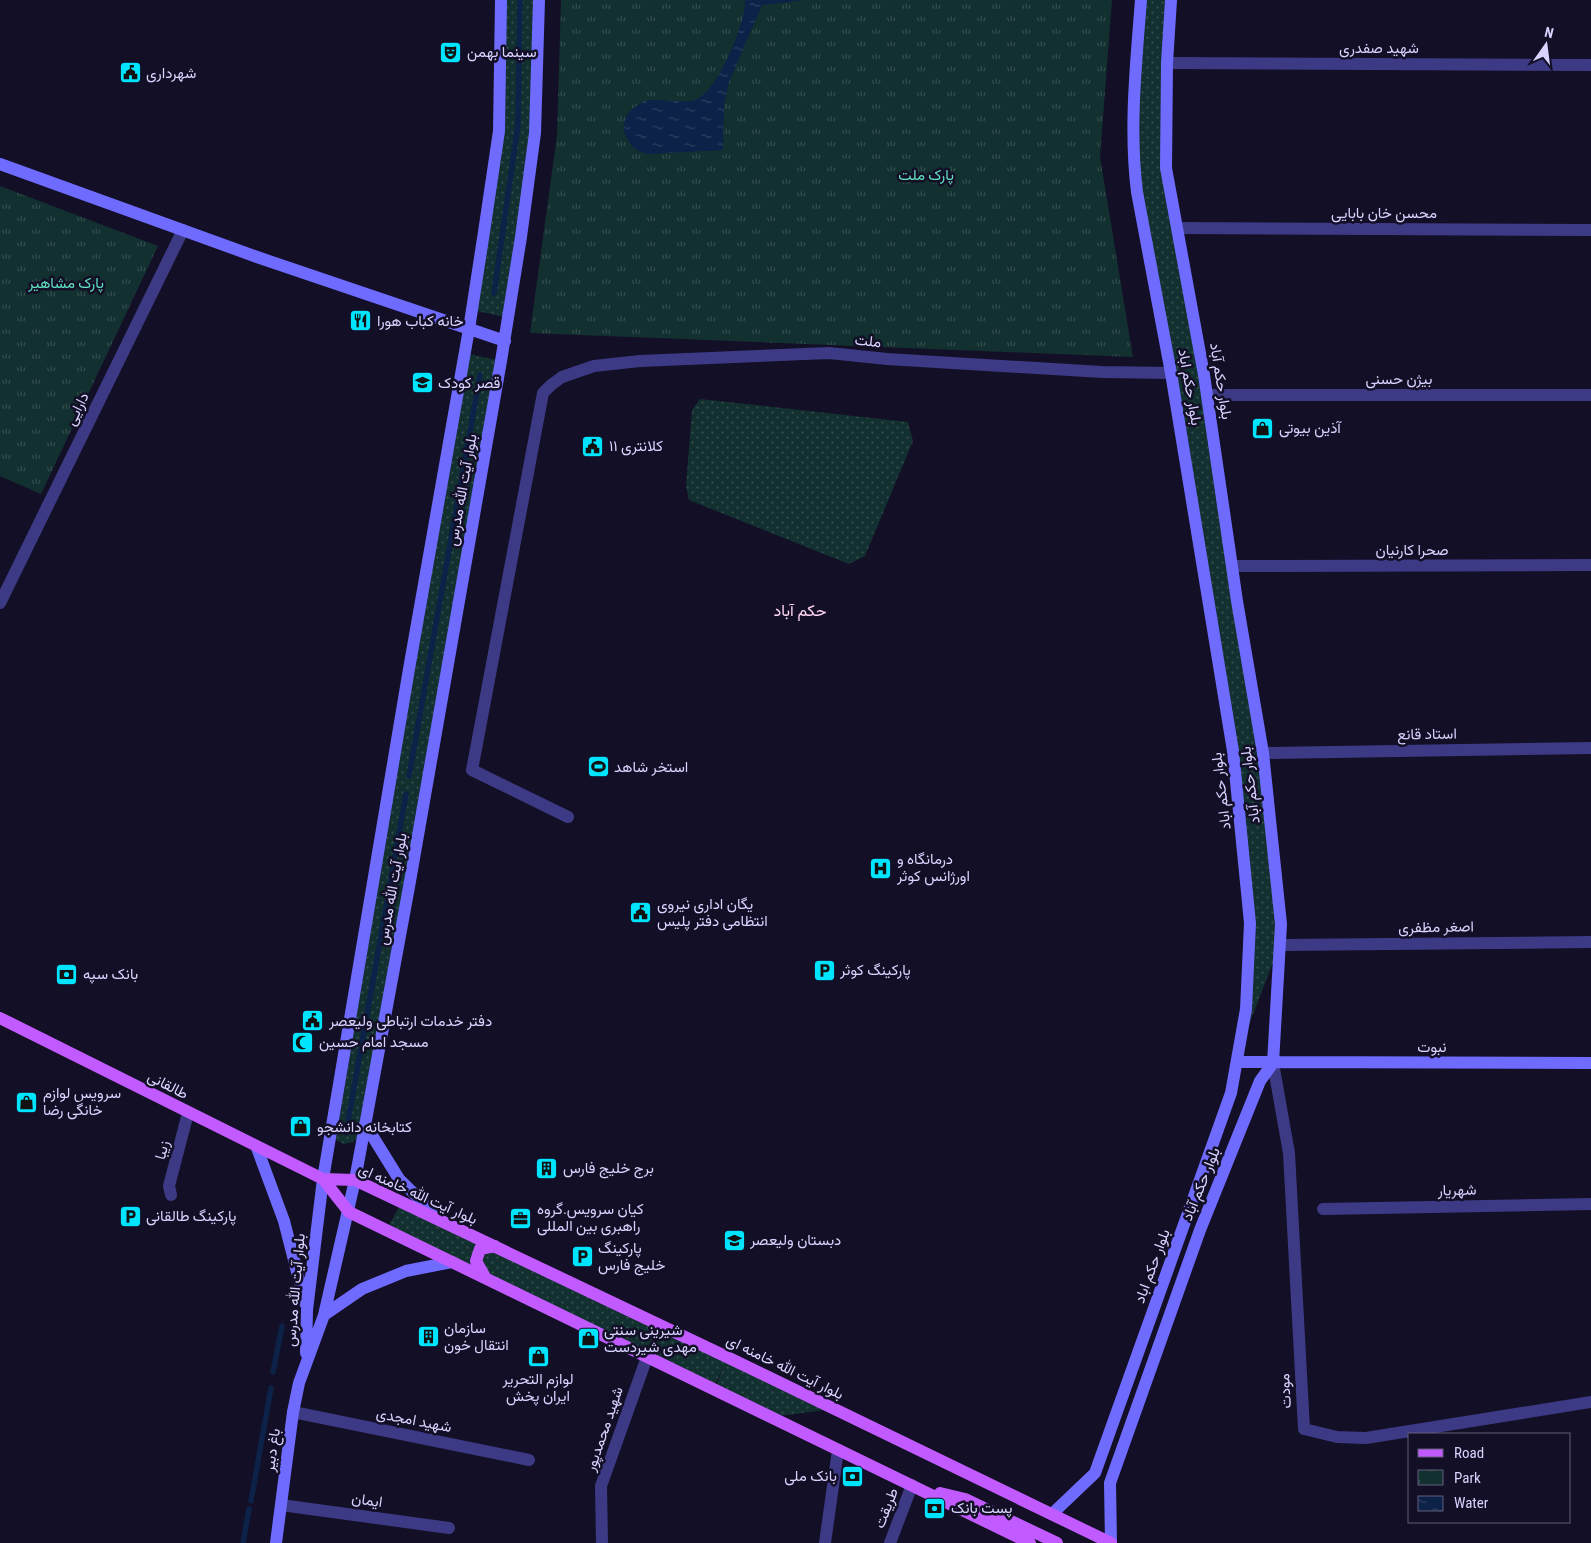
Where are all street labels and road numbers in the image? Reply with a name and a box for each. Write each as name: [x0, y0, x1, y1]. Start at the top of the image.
street label: شهید صفدری: [1339, 39, 1419, 58]
street label: محسن خان بابایی: [1331, 204, 1437, 223]
street label: ملت: [854, 331, 882, 351]
street label: بلوار حکم آباد: [1205, 341, 1236, 421]
street label: بلوار حکم اباد: [1173, 347, 1206, 427]
street label: بیژن حسنی: [1366, 370, 1432, 389]
street label: دارایی: [61, 389, 94, 429]
street label: بلوار آیت الله مدرس: [443, 433, 482, 548]
street label: صحرا کارنیان: [1376, 541, 1448, 559]
street label: استاد قانع: [1397, 724, 1457, 746]
street label: بلوار حکم آباد: [1236, 745, 1265, 825]
street label: بلوار حکم اباد: [1207, 751, 1236, 831]
street label: بلوار آیت الله مدرس: [373, 832, 412, 947]
street label: اصغر مظفری: [1398, 917, 1474, 938]
street label: نبوت: [1417, 1038, 1447, 1056]
street label: طالقانی: [144, 1067, 192, 1104]
street label: زیبا: [151, 1139, 173, 1161]
street label: بلوار حکم آباد: [1178, 1145, 1225, 1224]
street label: بلوار آیت الله خامنه ای: [355, 1160, 480, 1229]
street label: شهریار: [1436, 1181, 1477, 1199]
street label: بلوار حکم اباد: [1130, 1226, 1175, 1306]
street label: بلوار آیت الله مدرس: [281, 1233, 310, 1347]
street label: بلوار آیت الله خامنه ای: [723, 1331, 847, 1404]
street label: مودت: [1275, 1373, 1295, 1409]
street label: شهید محمدپور: [581, 1384, 628, 1475]
street label: شهید امجدی: [375, 1404, 453, 1437]
street label: باغ دبیر: [260, 1427, 286, 1474]
street label: طریقت: [870, 1485, 902, 1531]
street label: ایمان: [350, 1489, 384, 1511]

